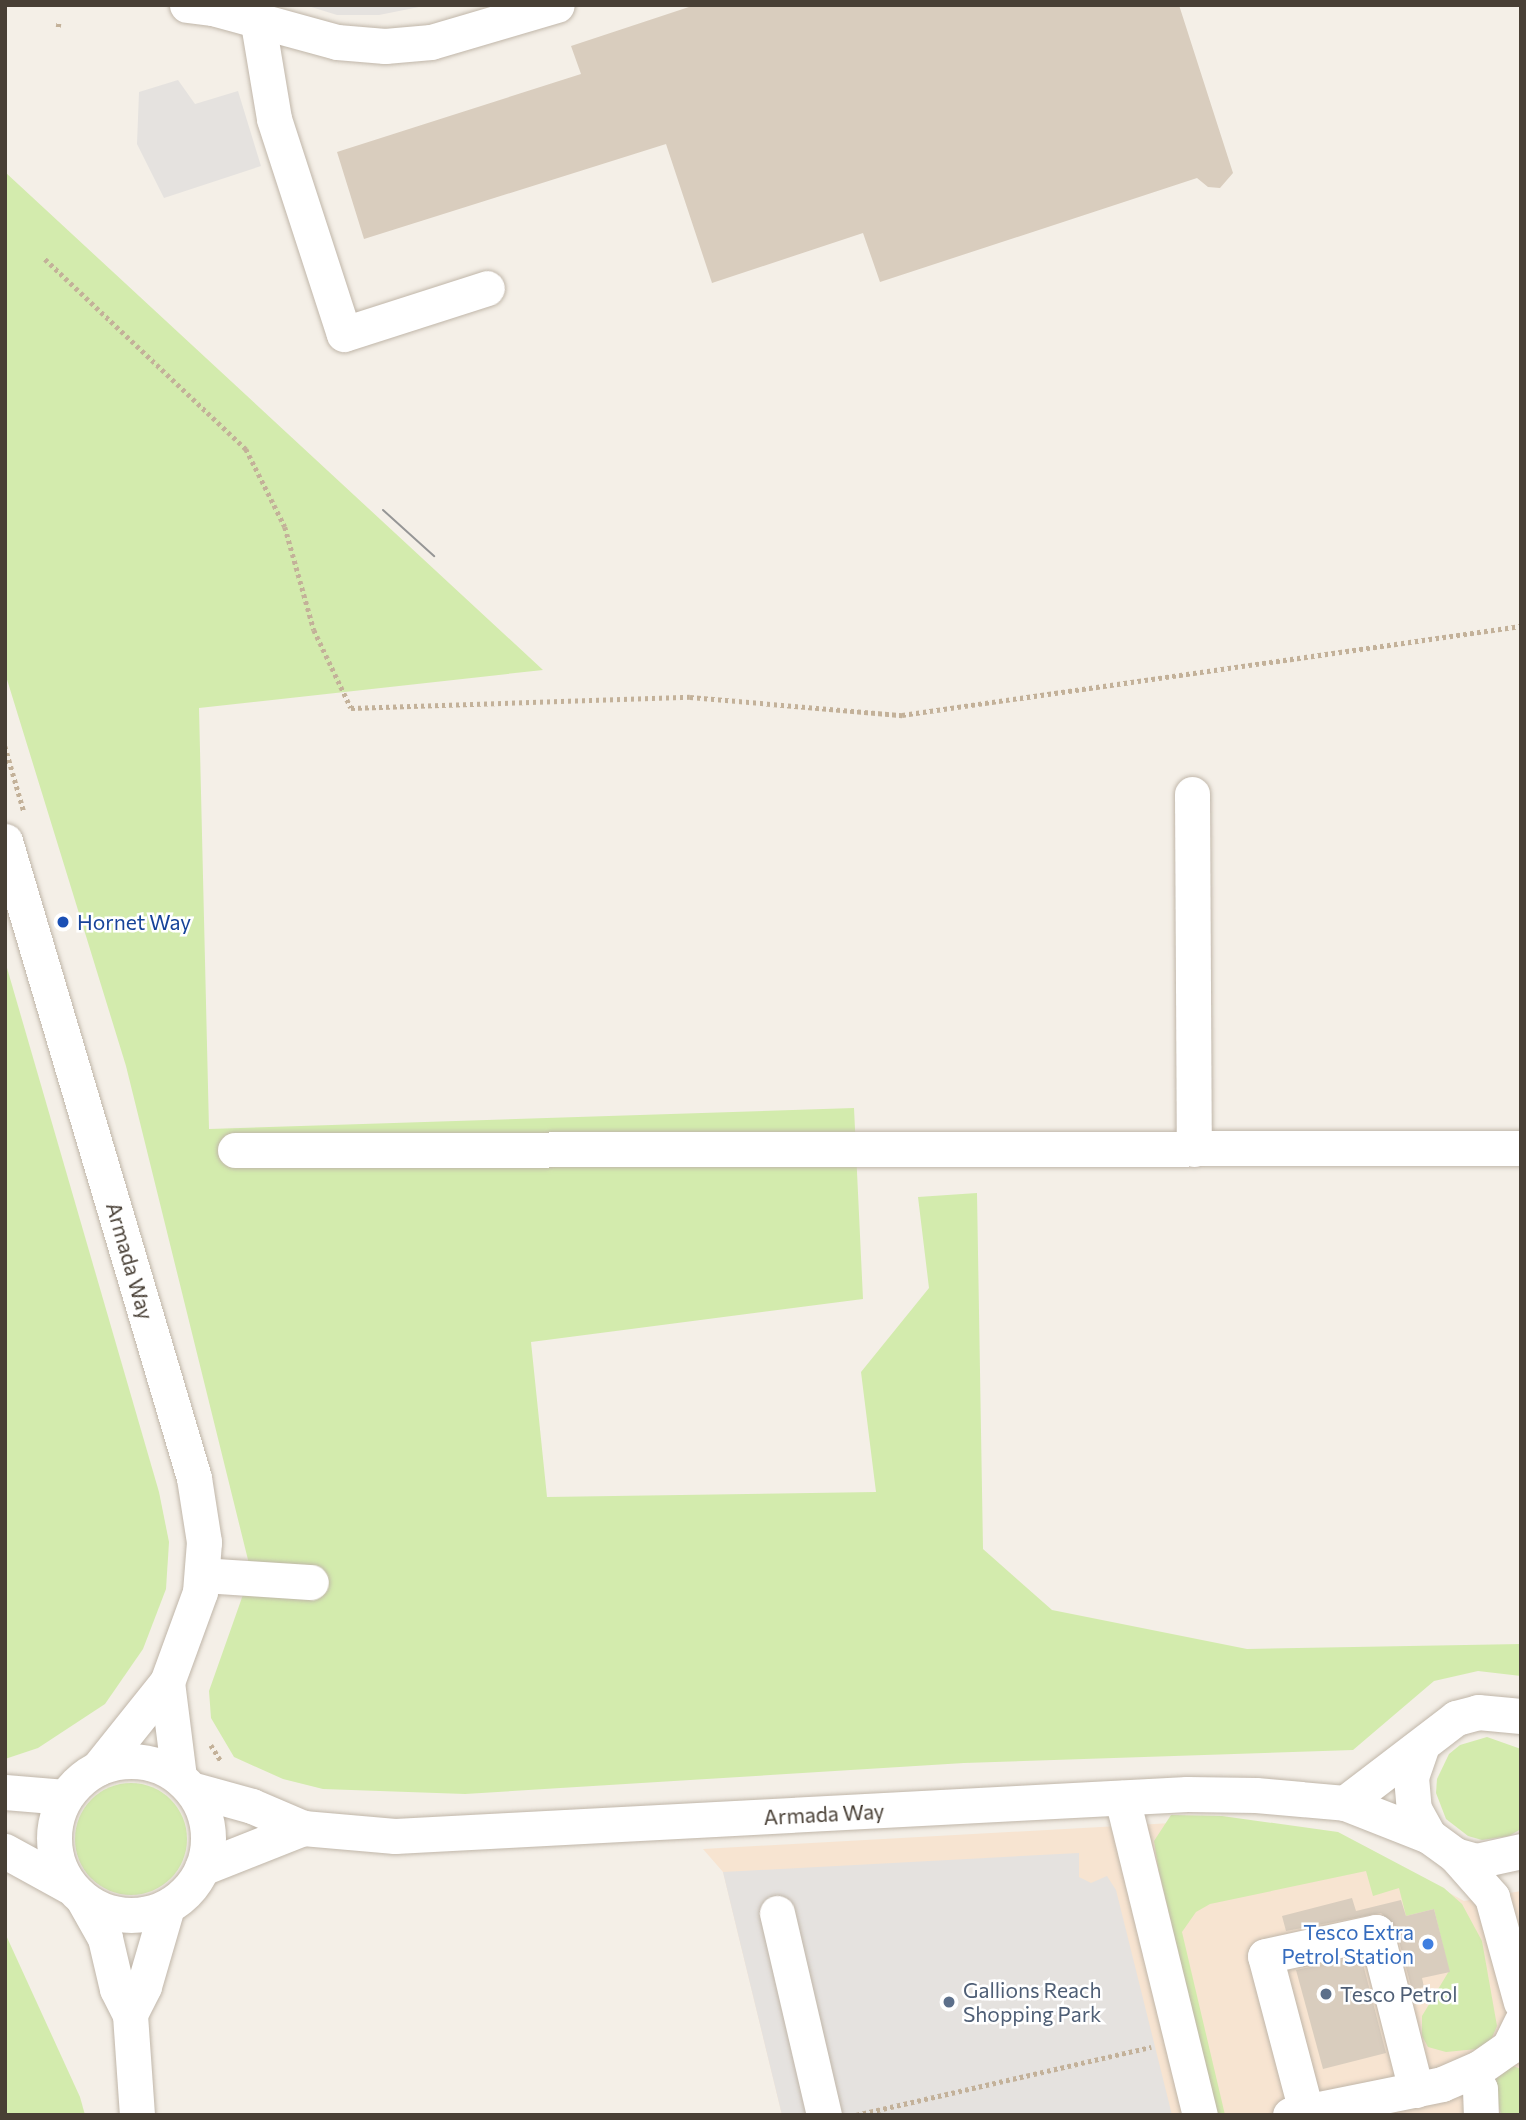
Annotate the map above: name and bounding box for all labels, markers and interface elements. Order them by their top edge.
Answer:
place label: Hornet Way [77,909,191,935]
marker: Hornet Way [55,914,71,930]
street label: Armada Way [101,1199,159,1323]
street label: Armada Way [763,1798,885,1830]
place label: Tesco Extra Petrol Station [1281,1919,1414,1969]
marker: Tesco Extra Petrol Station [1420,1936,1436,1952]
place label: Gallions Reach Shopping Park [963,1977,1102,2027]
place label: Tesco Petrol [1340,1981,1458,2007]
marker: Tesco Petrol [1318,1986,1334,2002]
marker: Gallions Reach Shopping Park [941,1994,957,2010]

